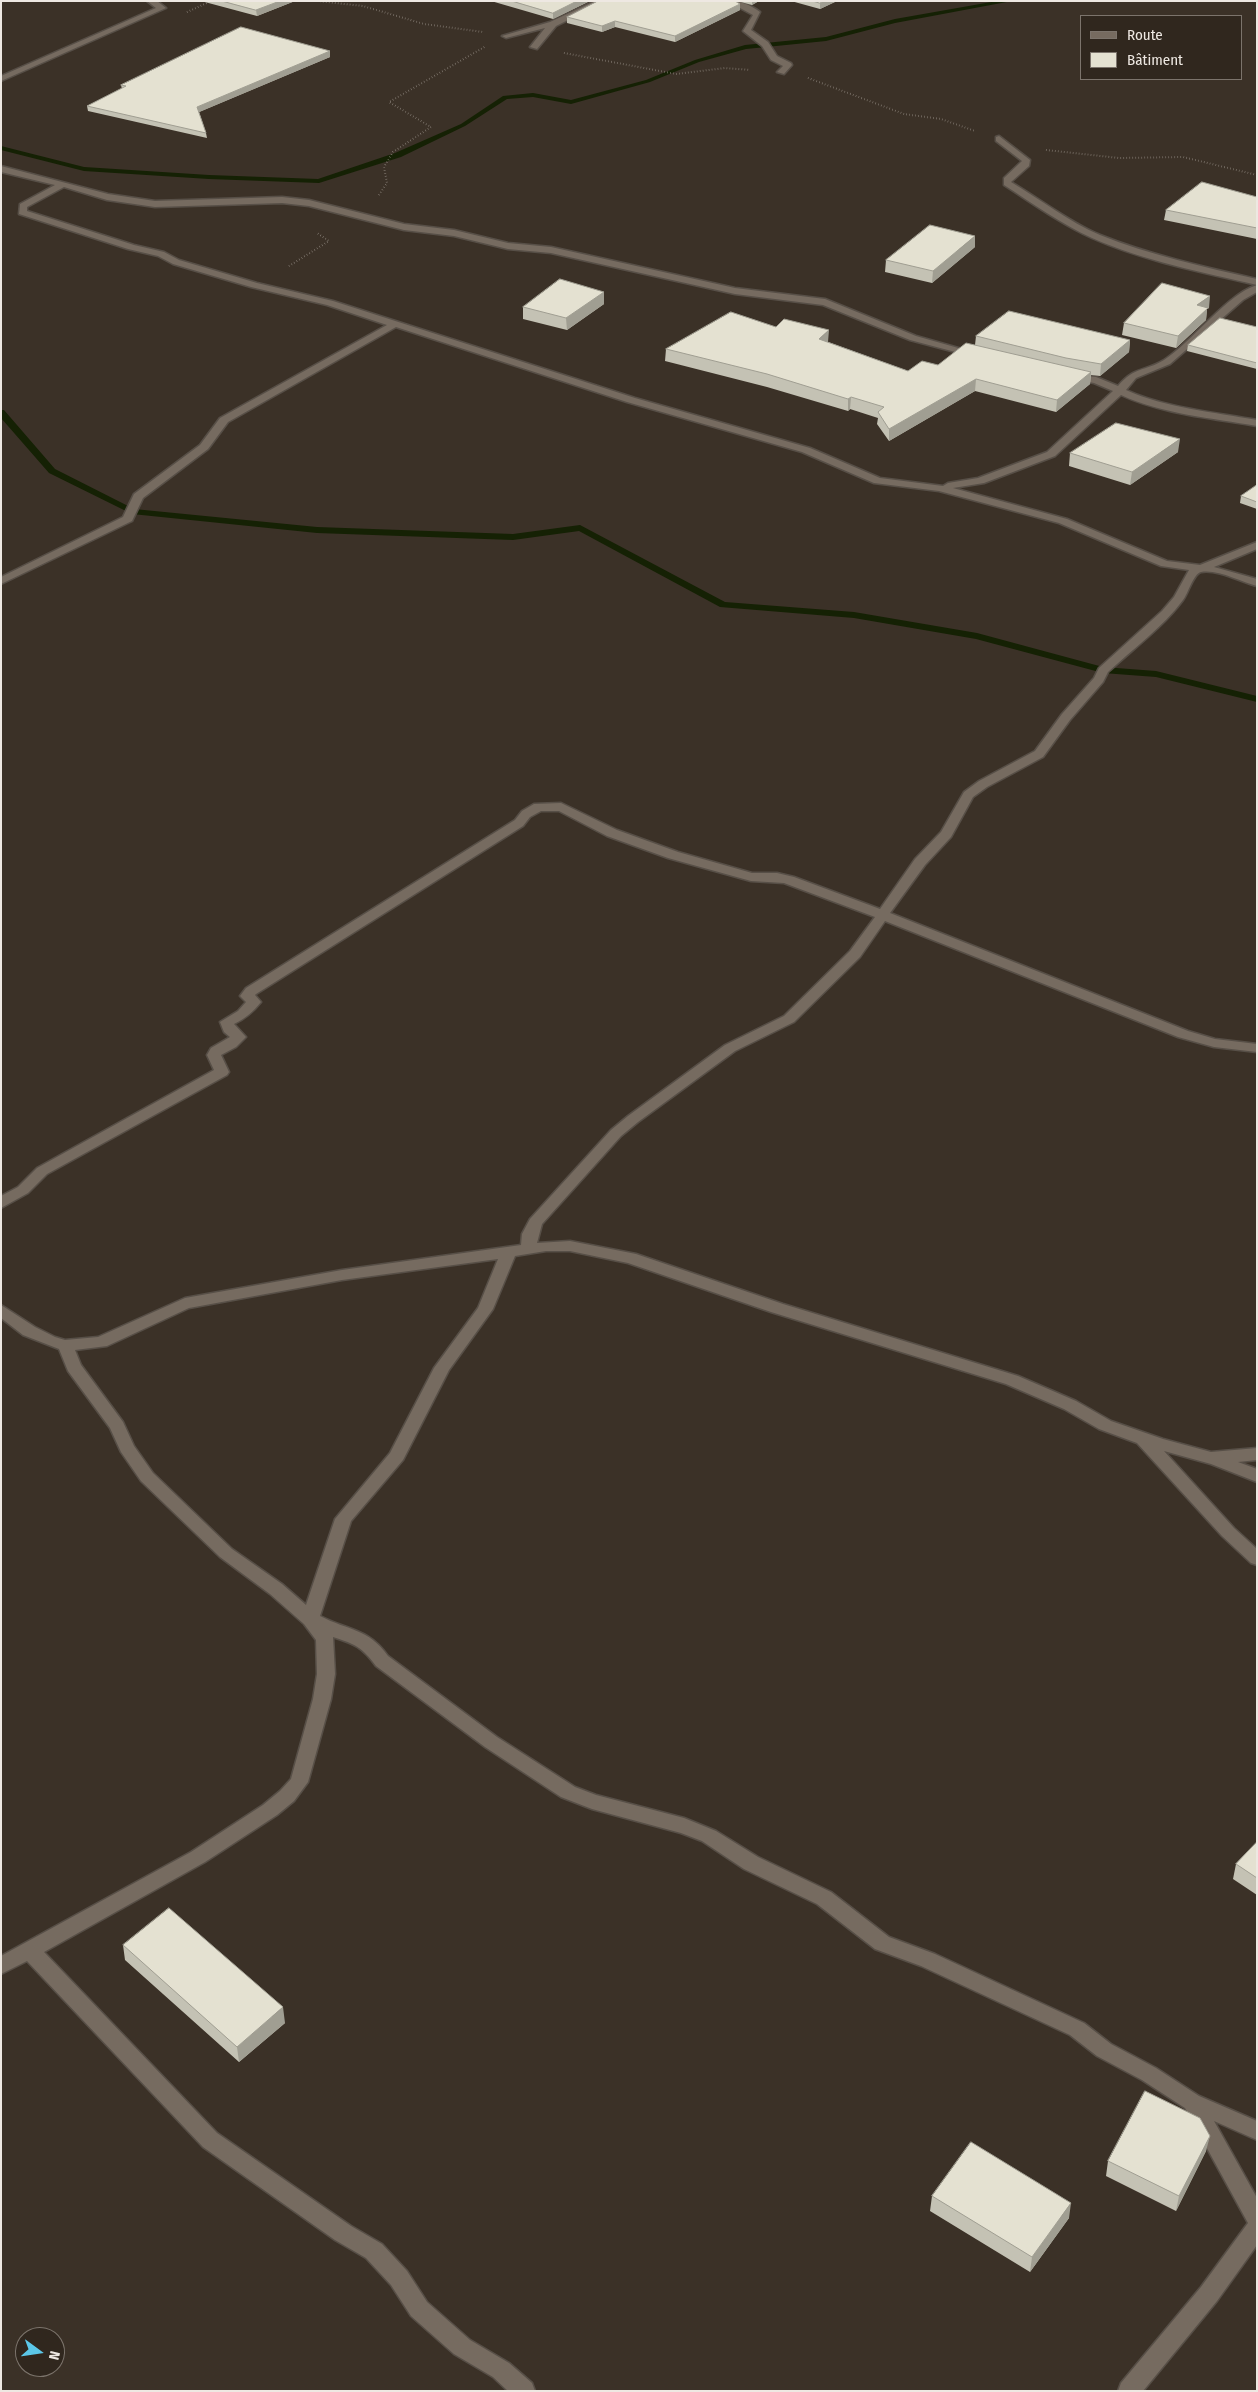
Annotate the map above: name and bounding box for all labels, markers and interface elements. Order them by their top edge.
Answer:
legend [1080,15,1243,80]
text: Route [1127,26,1163,44]
text: Bâtiment [1127,51,1183,69]
north arrow [15,2327,65,2377]
text: N [45,2349,63,2362]

